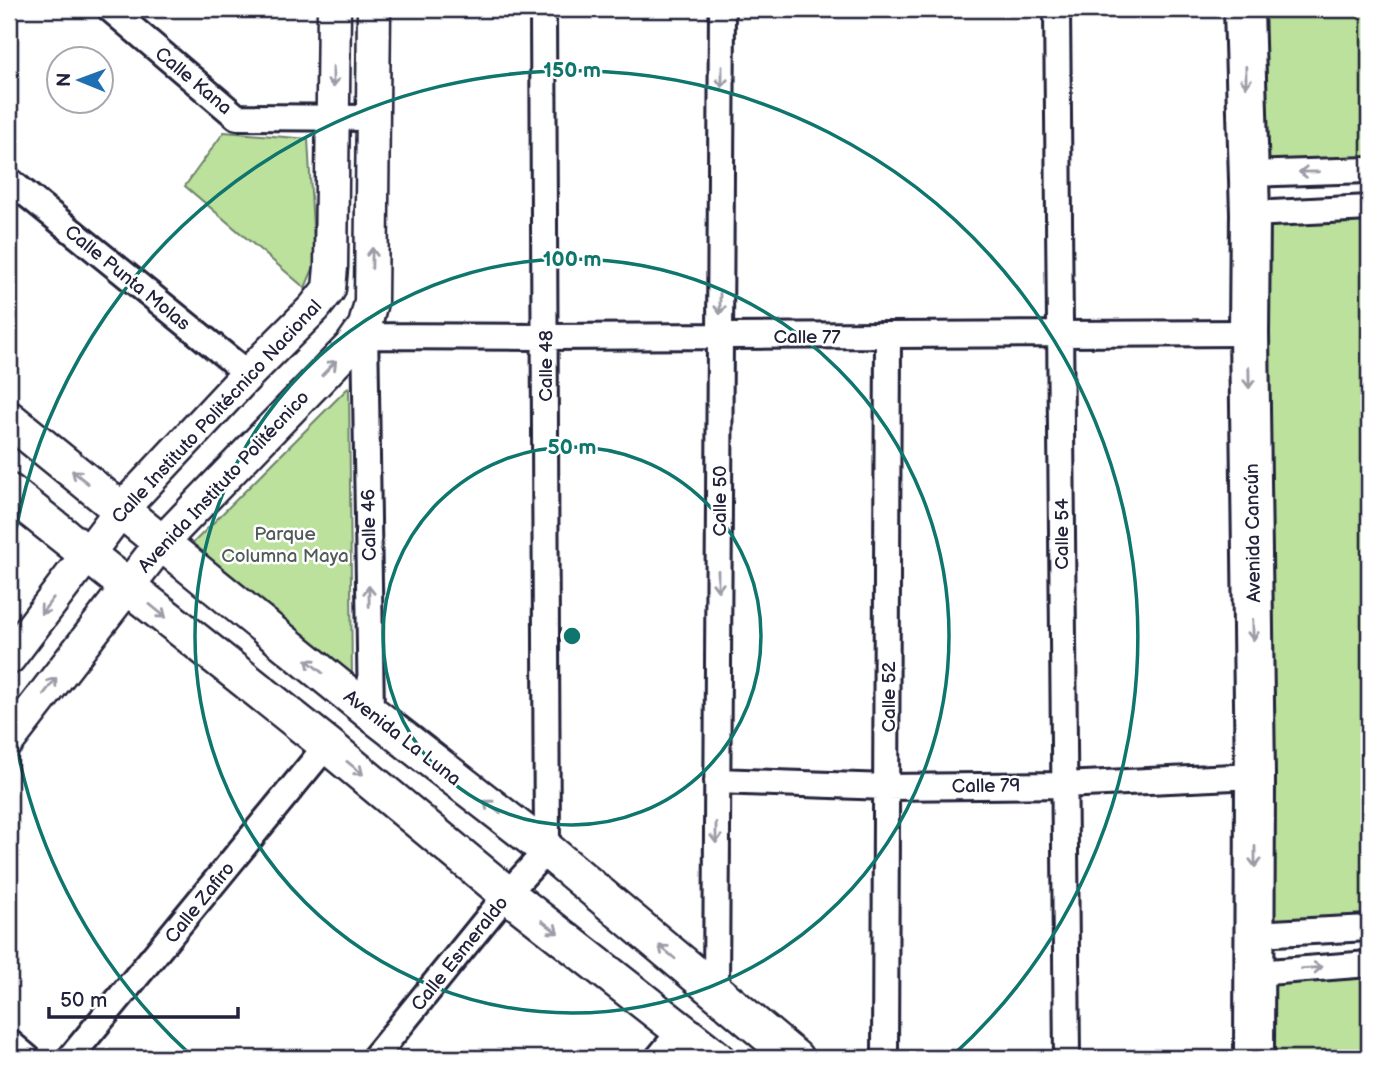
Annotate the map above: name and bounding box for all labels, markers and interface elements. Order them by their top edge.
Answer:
street label: Calle Kana [150,42,236,120]
north arrow [46,46,116,116]
text: 150 m [543,58,601,83]
one-way arrow [326,65,340,88]
one-way arrow [715,65,729,88]
one-way arrow [1239,65,1253,88]
text: N [53,72,76,87]
one-way arrow [1298,165,1321,178]
street label: Calle Punta Molas [60,221,194,336]
one-way arrow [365,247,379,270]
text: 100 m [543,247,601,272]
one-way arrow [713,293,727,316]
street label: Calle Instituto Politécnico Nacional [107,295,327,529]
street label: Calle 77 [773,326,841,349]
street label: Calle 48 [535,330,558,402]
one-way arrow [321,360,338,377]
one-way arrow [1243,366,1256,389]
street label: Avenida Instituto Politécnico [134,386,315,578]
text: 50 m [548,435,596,460]
street label: Avenida Cancún [1241,463,1266,603]
street label: Calle 50 [709,465,732,537]
one-way arrow [71,469,89,484]
street label: Calle 46 [357,489,382,561]
street label: Calle 54 [1051,498,1074,570]
park label: Parque Columna Maya [221,523,349,568]
one-way arrow [711,569,725,592]
one-way arrow [363,585,376,608]
one-way arrow [40,596,55,615]
one-way arrow [149,603,167,618]
one-way arrow [1246,618,1260,641]
centre of rings [560,624,584,648]
one-way arrow [305,658,323,674]
street label: Calle 52 [878,661,901,733]
one-way arrow [43,677,58,696]
street label: Avenida La Luna [339,685,465,791]
one-way arrow [345,761,363,776]
street label: Calle 79 [951,774,1021,799]
one-way arrow [483,800,502,815]
one-way arrow [710,821,723,844]
one-way arrow [1248,846,1262,869]
street label: Calle Zafiro [160,858,240,948]
street label: Calle Esmeraldo [407,892,513,1016]
one-way arrow [541,920,559,935]
one-way arrow [659,944,677,960]
one-way arrow [1300,961,1323,974]
scale bar [49,976,238,1020]
text: 50 m [60,988,107,1013]

